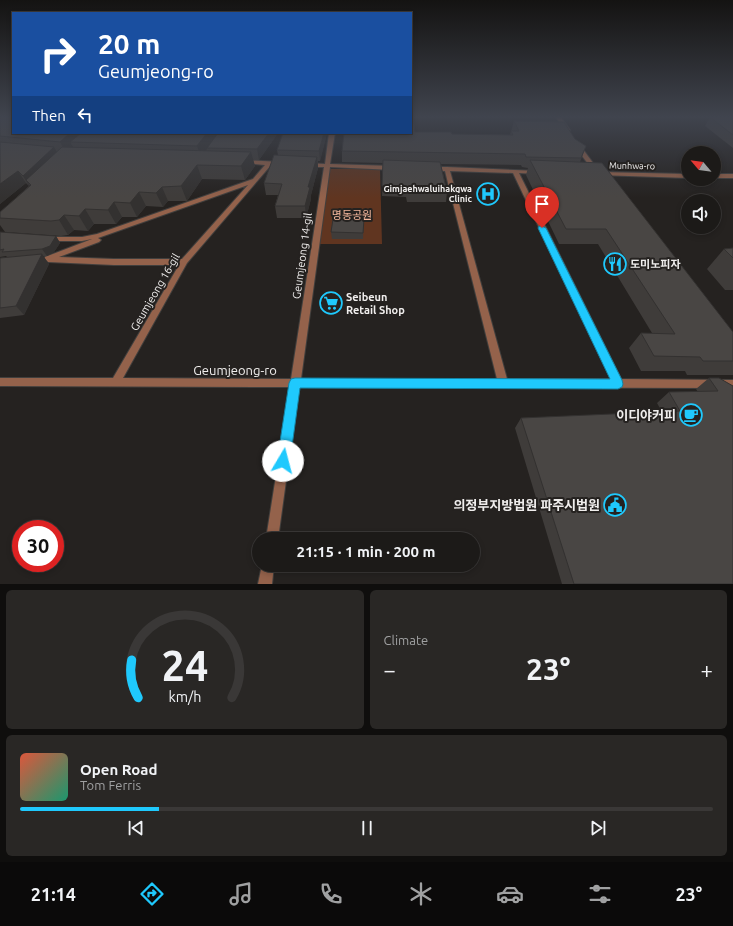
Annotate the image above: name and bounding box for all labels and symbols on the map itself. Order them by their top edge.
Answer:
north arrow [681,146,721,186]
street label: Munhwa-ro [609,161,655,171]
hospital icon: Gimjaehwaluihakgwa Clinic [475,181,501,207]
place label: Gimjaehwaluihakgwa Clinic [383,184,473,204]
pin [525,187,559,228]
park label: 명동공원 [332,209,372,221]
street label: Geumjeong 14-gil [290,212,314,300]
street label: Geumjeong 16-gil [128,251,182,333]
restaurant icon: 도미노피자 [602,251,628,277]
place label: 도미노피자 [630,258,681,270]
supermarket icon: Seibeun Retail Shop [318,290,344,316]
place label: Seibeun Retail Shop [346,291,405,316]
street label: Geumjeong-ro [193,363,277,377]
cafe icon: 이디야커피 [678,402,704,428]
place label: 이디야커피 [616,408,676,422]
position arrow [262,440,304,482]
public building icon: 의정부지방법원 파주시법원 [602,492,628,518]
place label: 의정부지방법원 파주시법원 [453,498,600,512]
speed limit sign: 30 [12,520,64,572]

